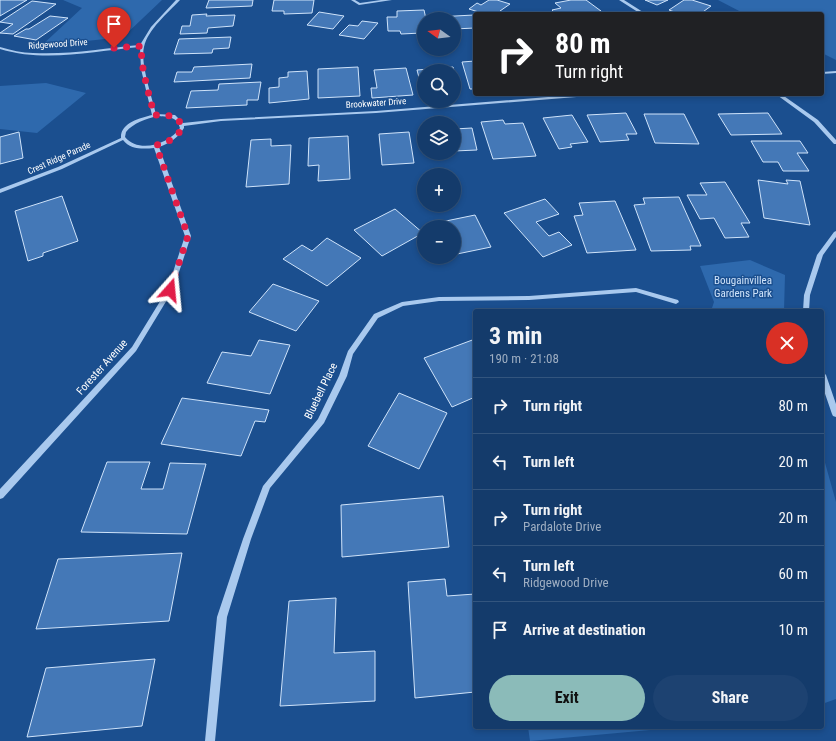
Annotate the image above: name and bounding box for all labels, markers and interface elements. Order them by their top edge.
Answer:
pin [97,7.0,131,48]
north arrow [417,12,461,56]
map controls [417,12,461,264]
icon: arrive [103,13,125,35]
text: 80 m [555,27,611,60]
icon: right [489,28,541,80]
street label: Ridgewood Drive [28,37,88,51]
text: Turn right [555,61,623,82]
button: search [417,64,461,108]
street label: Brookwater Drive [345,96,407,110]
button: layers [417,116,461,160]
street label: Crest Ridge Parade [26,140,92,176]
button: + [417,168,461,212]
button: − [417,220,461,264]
position arrow [149,269,191,311]
park label: Bougainvillea Gardens Park [714,274,772,300]
text: 3 min [489,322,542,350]
button: close [766,322,808,364]
street label: Forester Avenue [74,337,130,397]
text: 190 m · 21:08 [489,351,559,366]
street label: Bluebell Place [302,361,340,421]
icon: right [489,395,511,417]
text: Turn right [523,397,582,415]
text: 80 m [778,397,808,415]
icon: left [489,451,511,473]
text: Turn left [523,453,574,471]
text: 20 m [778,453,808,471]
text: Turn right [523,501,582,519]
icon: right [489,507,511,529]
text: 20 m [778,509,808,527]
text: Pardalote Drive [523,519,601,534]
text: Turn left [523,557,574,575]
icon: left [489,563,511,585]
text: 60 m [778,565,808,583]
text: Ridgewood Drive [523,575,609,590]
icon: arrive [489,619,511,641]
text: Arrive at destination [523,621,646,639]
text: 10 m [778,621,808,639]
button: Exit [489,675,645,721]
button: Share [653,675,808,721]

